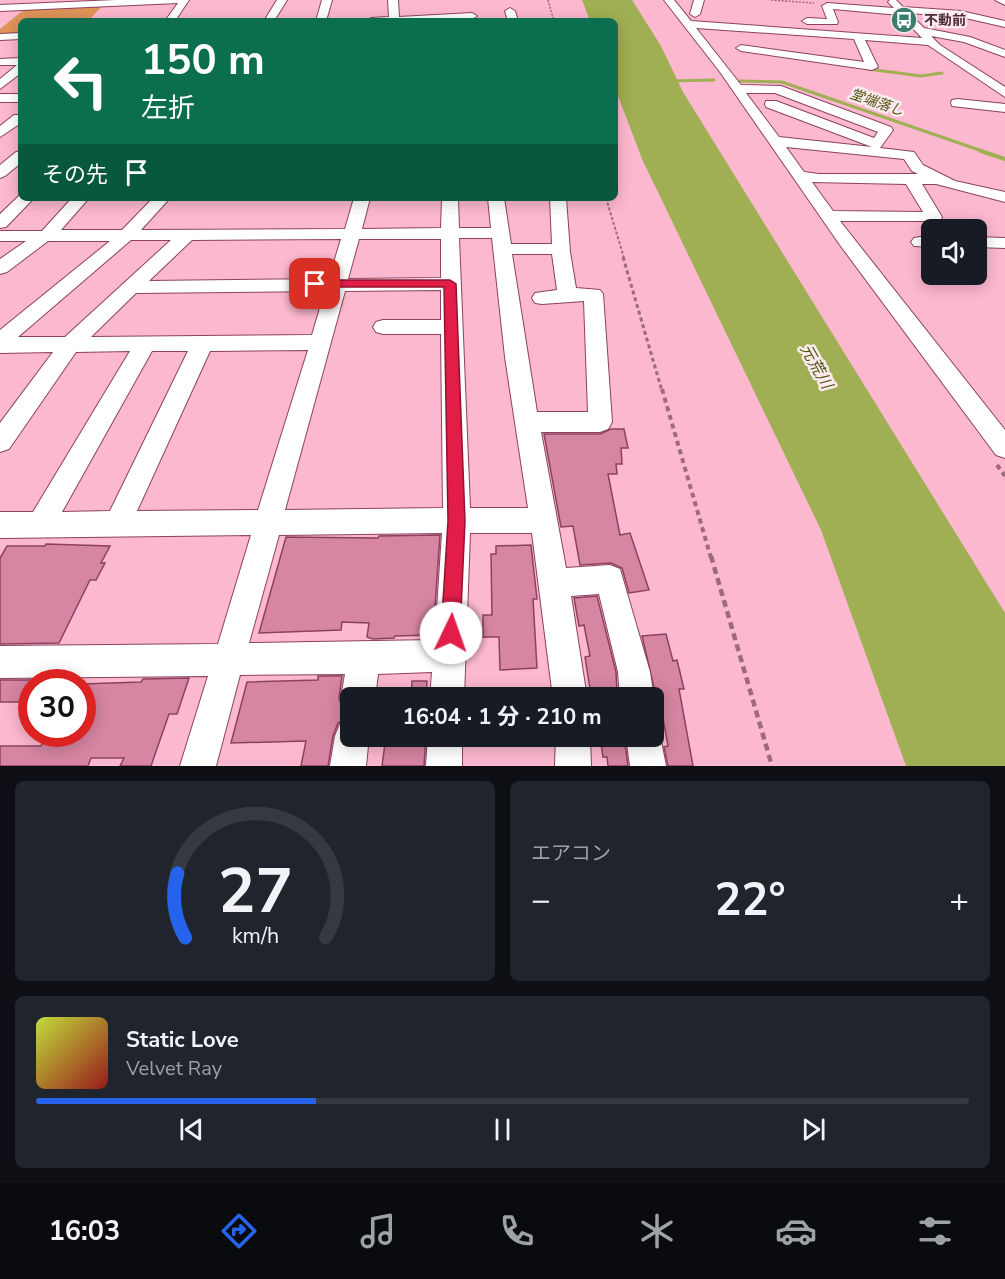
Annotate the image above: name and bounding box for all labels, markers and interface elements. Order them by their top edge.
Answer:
bus stop icon: 不動前 [889,5,919,35]
place label: 不動前 [924,11,966,30]
text: 150 m [141,32,265,89]
icon: left [42,42,120,120]
water label: 堂端落し [847,84,906,121]
text: 左折 [141,90,195,127]
icon: arrive [120,156,153,189]
text: その先 [42,160,108,190]
map controls [921,219,987,285]
button: sound [921,219,987,285]
pin [289,258,340,309]
icon: arrive [298,267,331,300]
water label: 元荒川 [795,340,838,395]
position arrow [419,601,483,665]
speed limit sign: 30 [18,669,96,747]
text: 16:04 · 1 分 · 210 m [403,702,601,732]
text: エアコン [531,840,611,867]
text: 27 [218,849,292,934]
text: 22° [714,870,786,931]
text: − [531,878,551,923]
text: + [949,878,969,923]
text: km/h [231,921,279,951]
text: Static Love [126,1025,239,1055]
text: Velvet Ray [126,1055,222,1082]
icon: previous [175,1113,208,1146]
icon: pause [486,1113,519,1146]
icon: next [797,1113,830,1146]
icon: directions [218,1210,260,1252]
icon: music [357,1210,399,1252]
icon: phone [496,1210,538,1252]
icon: climate [636,1210,678,1252]
icon: car [775,1210,817,1252]
icon: filters [914,1210,956,1252]
text: 16:03 [49,1213,120,1250]

